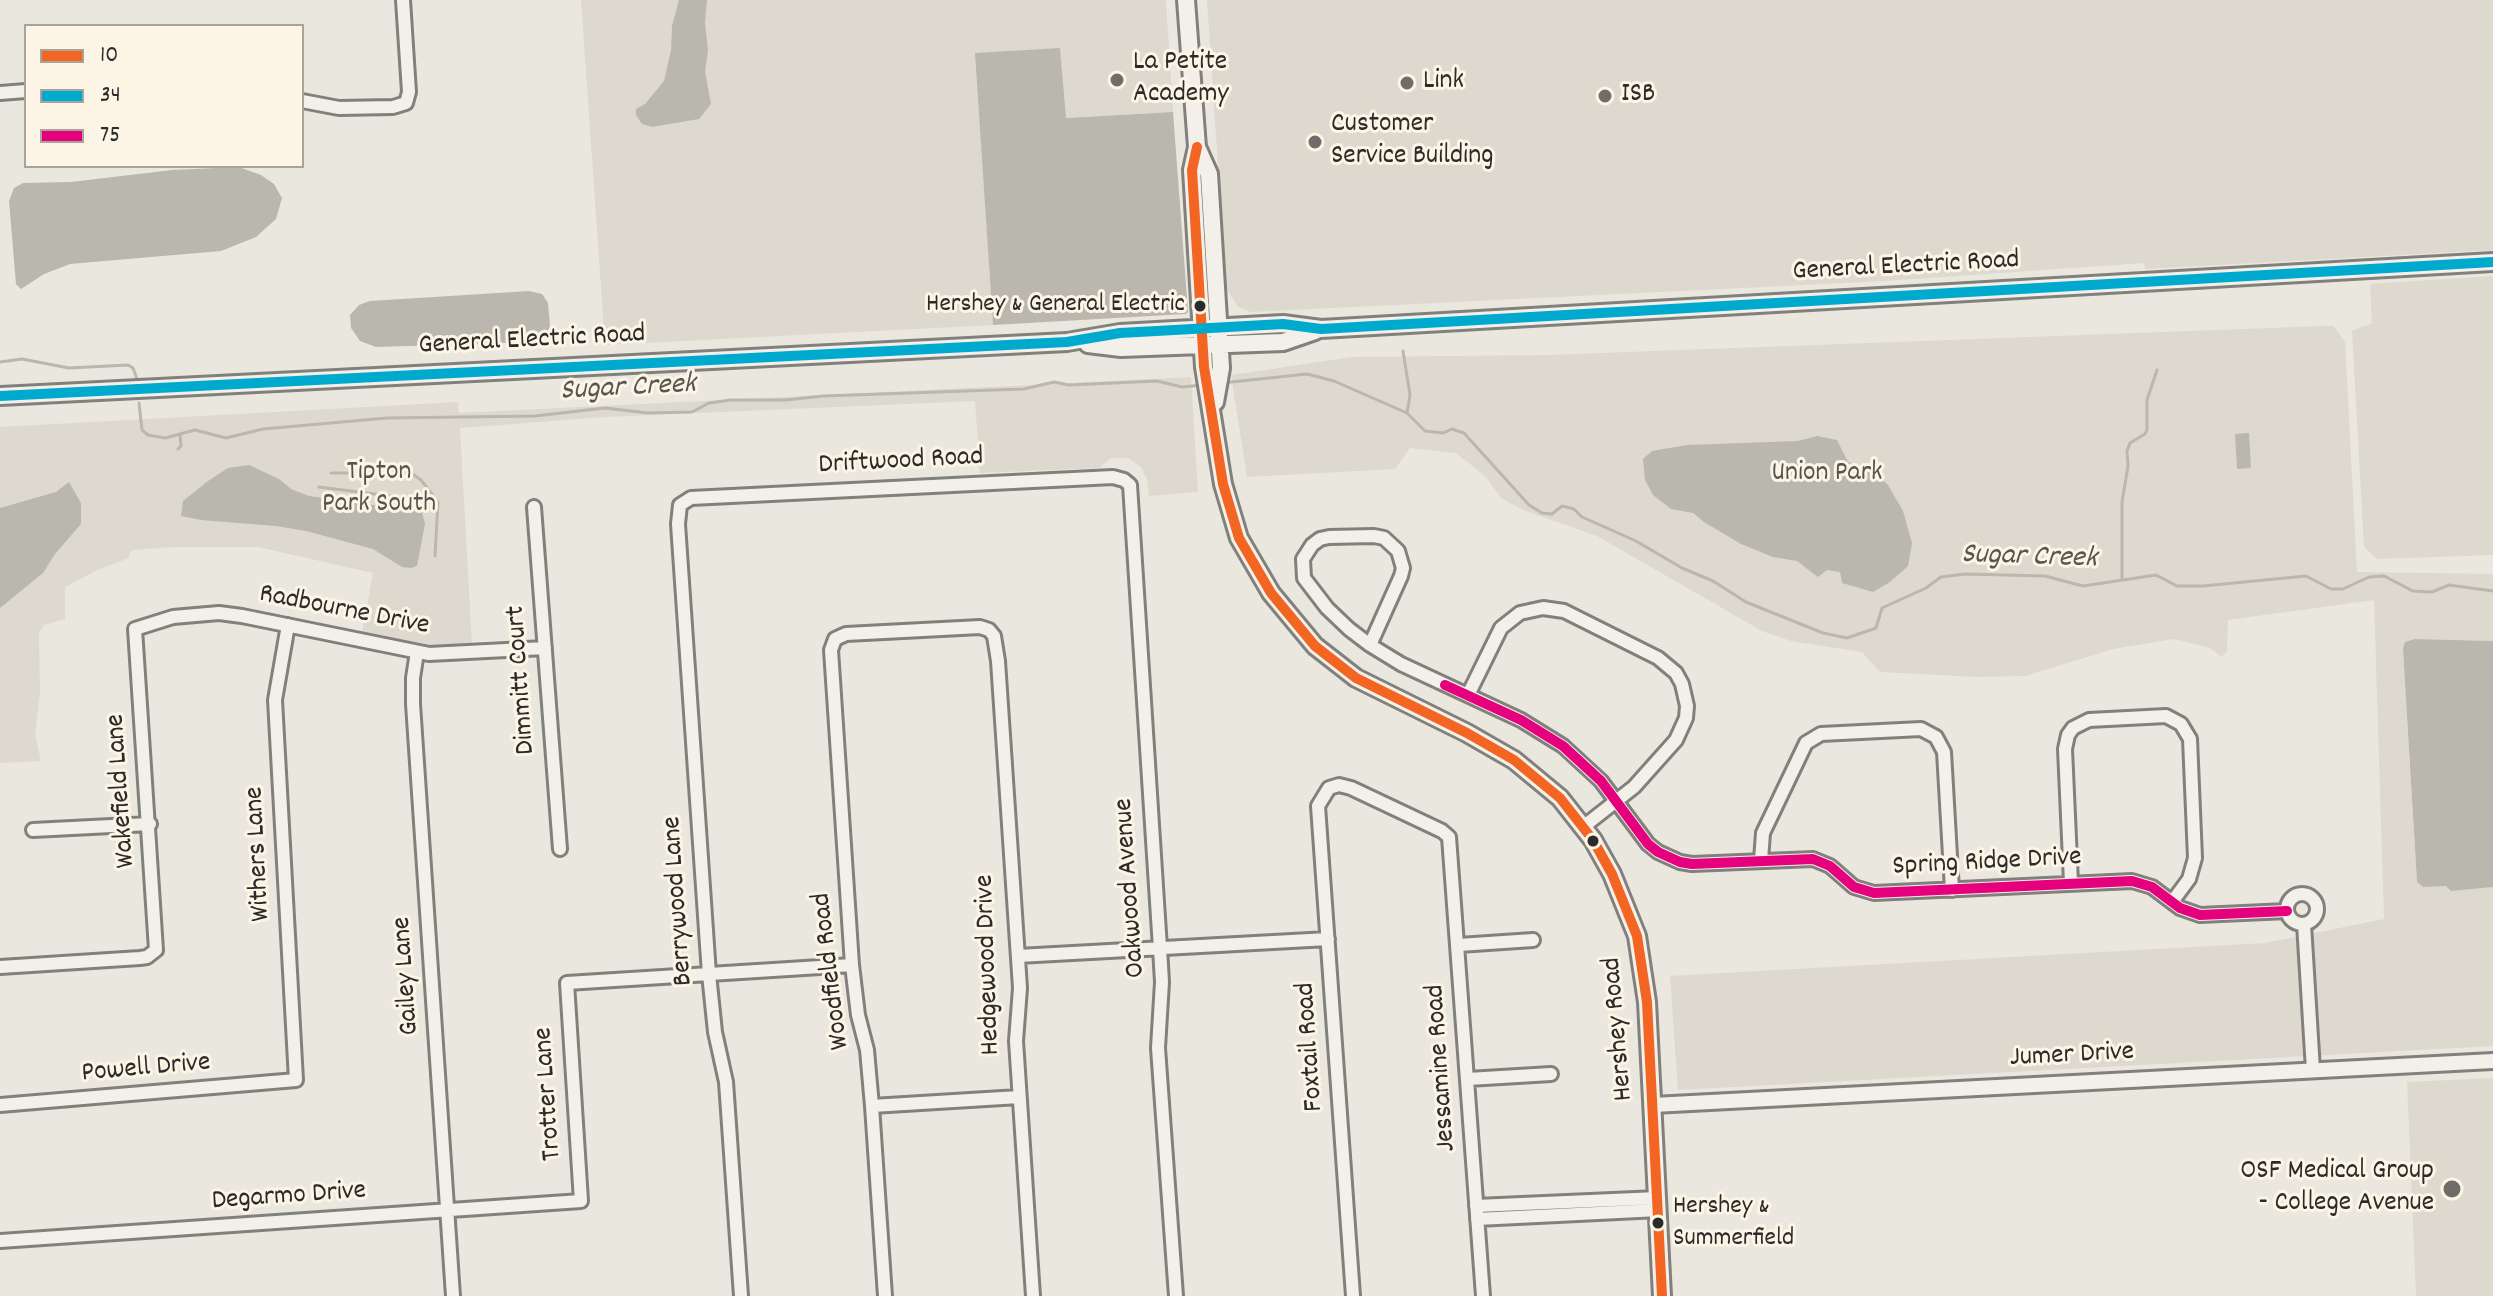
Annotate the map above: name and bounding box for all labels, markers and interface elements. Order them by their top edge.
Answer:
legend [24,24,304,168]
text: 10 [100,39,118,73]
place label: La Petite Academy [1133,47,1229,113]
place label: Link [1423,66,1464,100]
marker: La Petite Academy [1108,71,1126,89]
marker: Link [1398,74,1416,92]
text: 34 [100,79,121,113]
place label: ISB [1621,79,1655,113]
marker: ISB [1596,87,1614,105]
place label: Customer Service Building [1331,109,1493,175]
text: 75 [100,119,120,153]
marker: Customer Service Building [1306,133,1324,151]
street label: General Electric Road [1792,245,2020,291]
place label: Hershey & General Electric [926,290,1185,322]
marker: Hershey & General Electric [1192,298,1208,314]
street label: General Electric Road [418,319,646,365]
water label: Sugar Creek [559,368,697,412]
street label: Driftwood Road [818,442,984,484]
park label: Tipton Park South [322,457,436,523]
park label: Union Park [1771,458,1883,492]
water label: Sugar Creek [1960,539,2098,579]
street label: Radbourne Drive [256,579,432,645]
street label: Dimmitt Court [501,604,545,756]
street label: Wakefield Lane [101,713,145,869]
street label: Withers Lane [240,786,280,922]
street label: Oakwood Avenue [1109,797,1155,979]
street label: Berrywood Lane [657,815,703,987]
unlabelled marker [1585,833,1601,849]
street label: Spring Ridge Drive [1892,842,2082,886]
street label: Hedgewood Drive [970,874,1010,1056]
street label: Woodfield Road [807,891,859,1051]
street label: Gailey Lane [387,915,429,1037]
street label: Hershey Road [1597,956,1643,1102]
street label: Foxtail Road [1291,981,1333,1113]
street label: Jessamine Road [1420,983,1466,1153]
street label: Trotter Lane [529,1026,571,1162]
street label: Jumer Drive [2009,1037,2135,1077]
street label: Powell Drive [80,1048,212,1092]
place label: OSF Medical Group - College Avenue [2240,1156,2434,1222]
street label: Degarmo Drive [211,1176,367,1220]
marker: OSF Medical Group - College Avenue [2441,1178,2463,1200]
place label: Hershey & Summerfield [1673,1192,1794,1254]
marker: Hershey & Summerfield [1650,1215,1666,1231]

